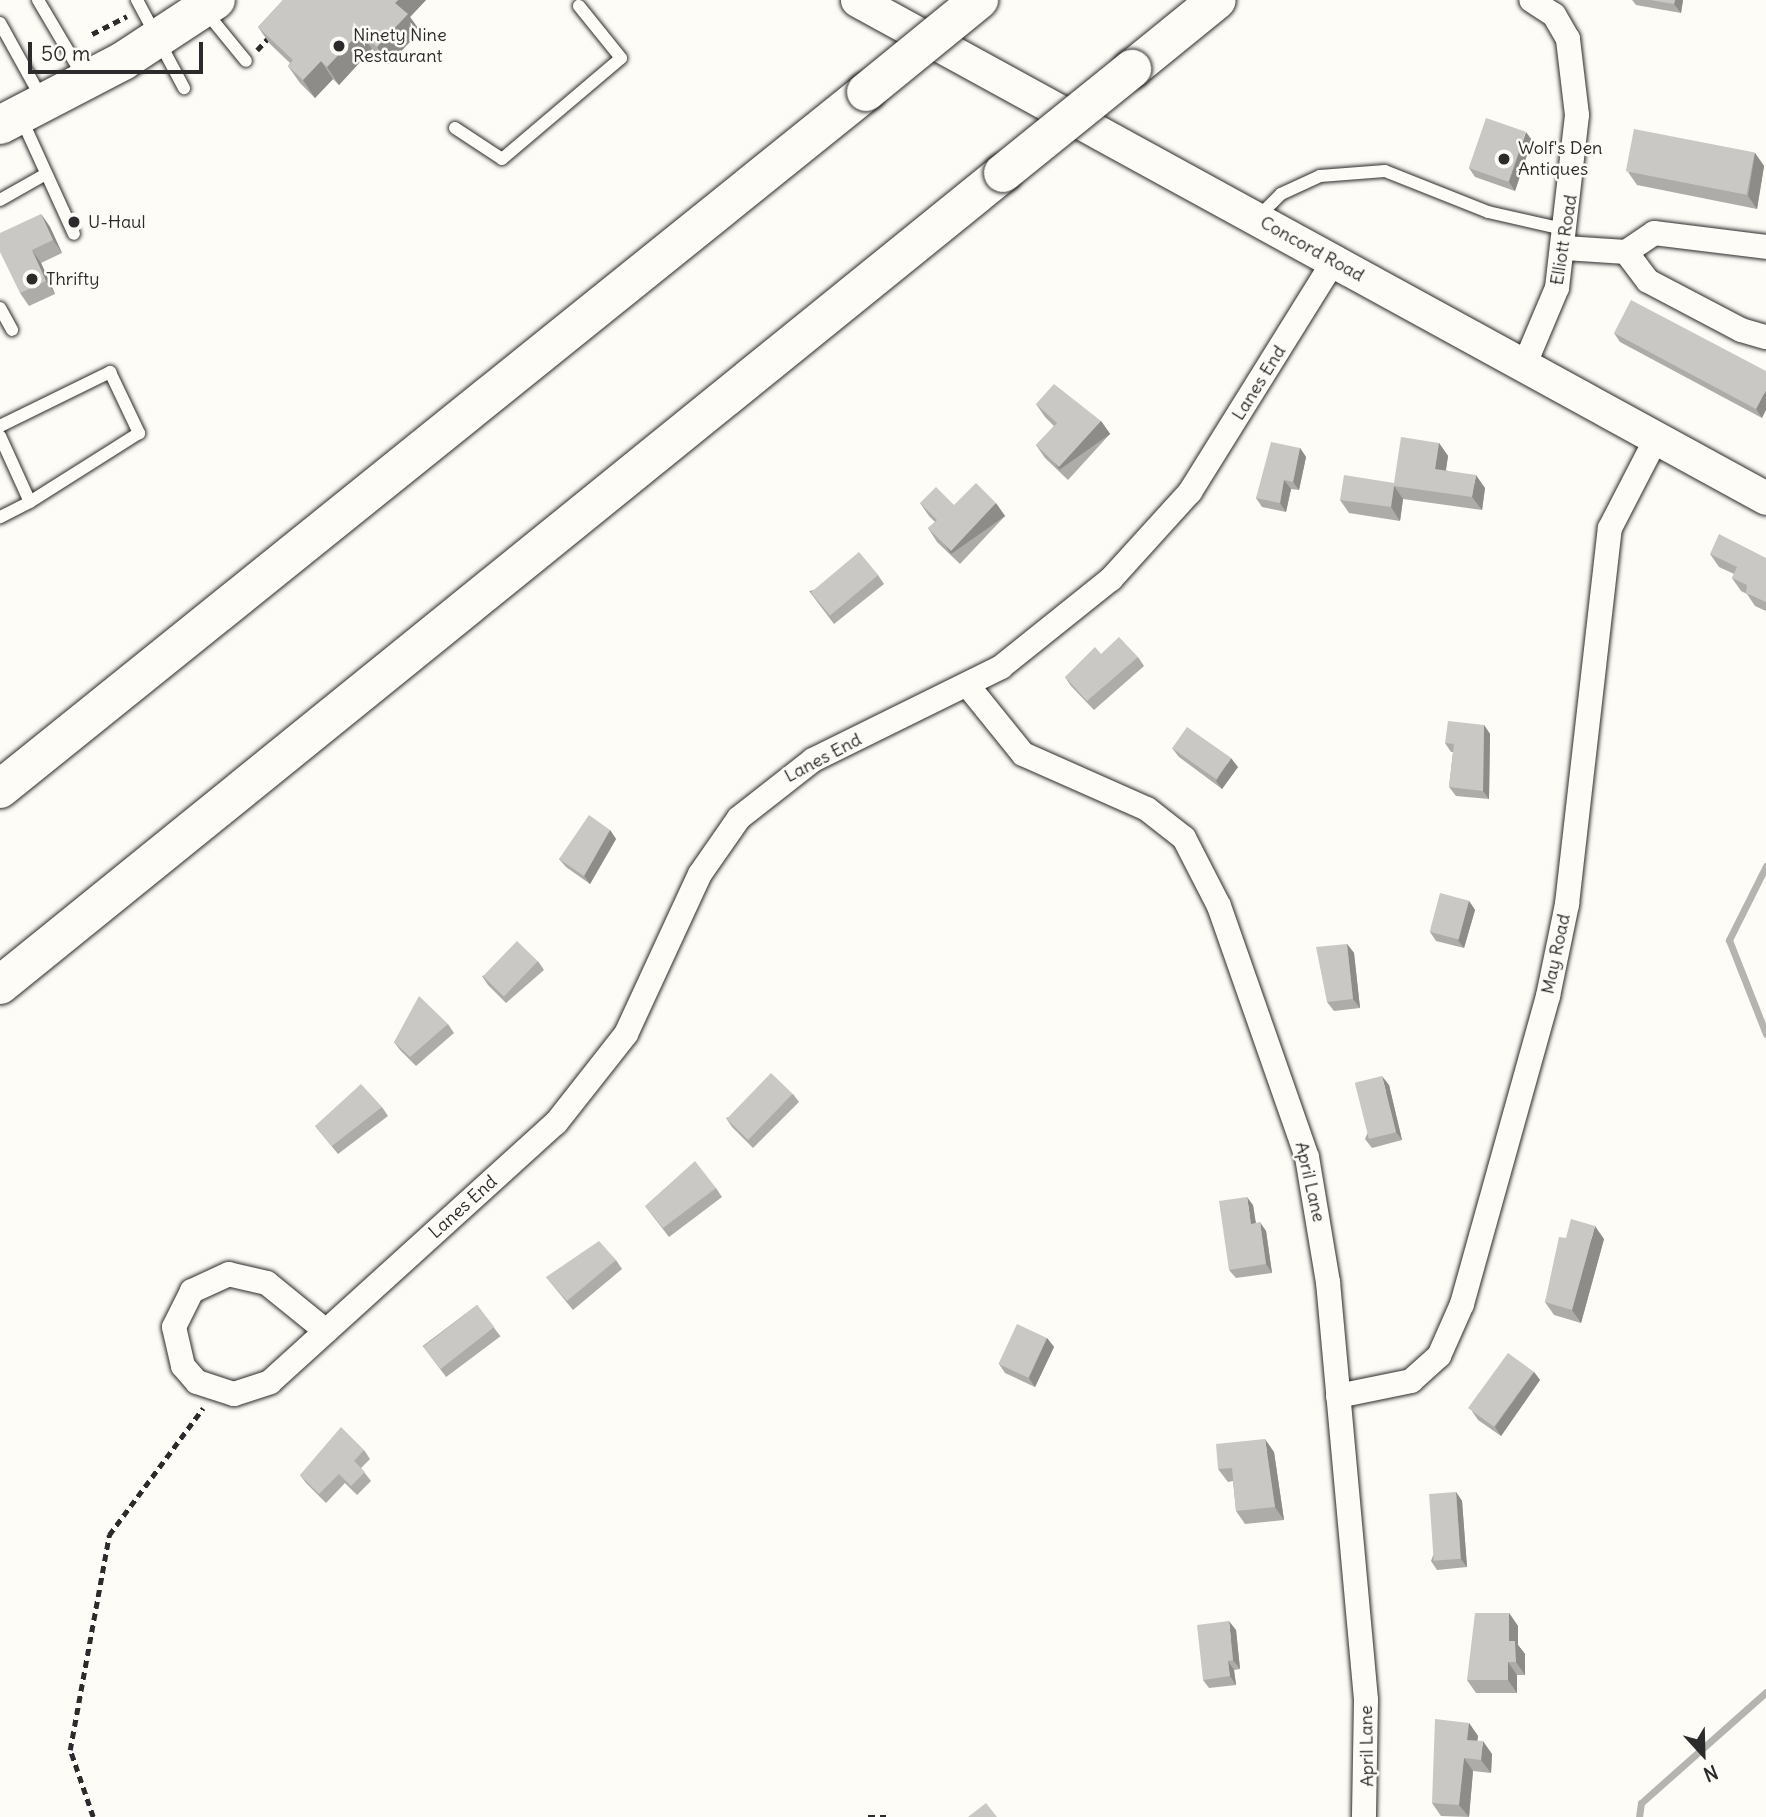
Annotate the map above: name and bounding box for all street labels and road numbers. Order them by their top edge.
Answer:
street label: Elliott Road [1546,193,1582,287]
street label: Concord Road [1256,212,1368,286]
street label: Lanes End [1228,342,1290,424]
street label: Lanes End [781,729,865,787]
street label: May Road [1537,912,1575,996]
street label: April Lane [1290,1140,1330,1224]
street label: Lanes End [425,1171,501,1243]
street label: April Lane [1355,1705,1379,1787]

